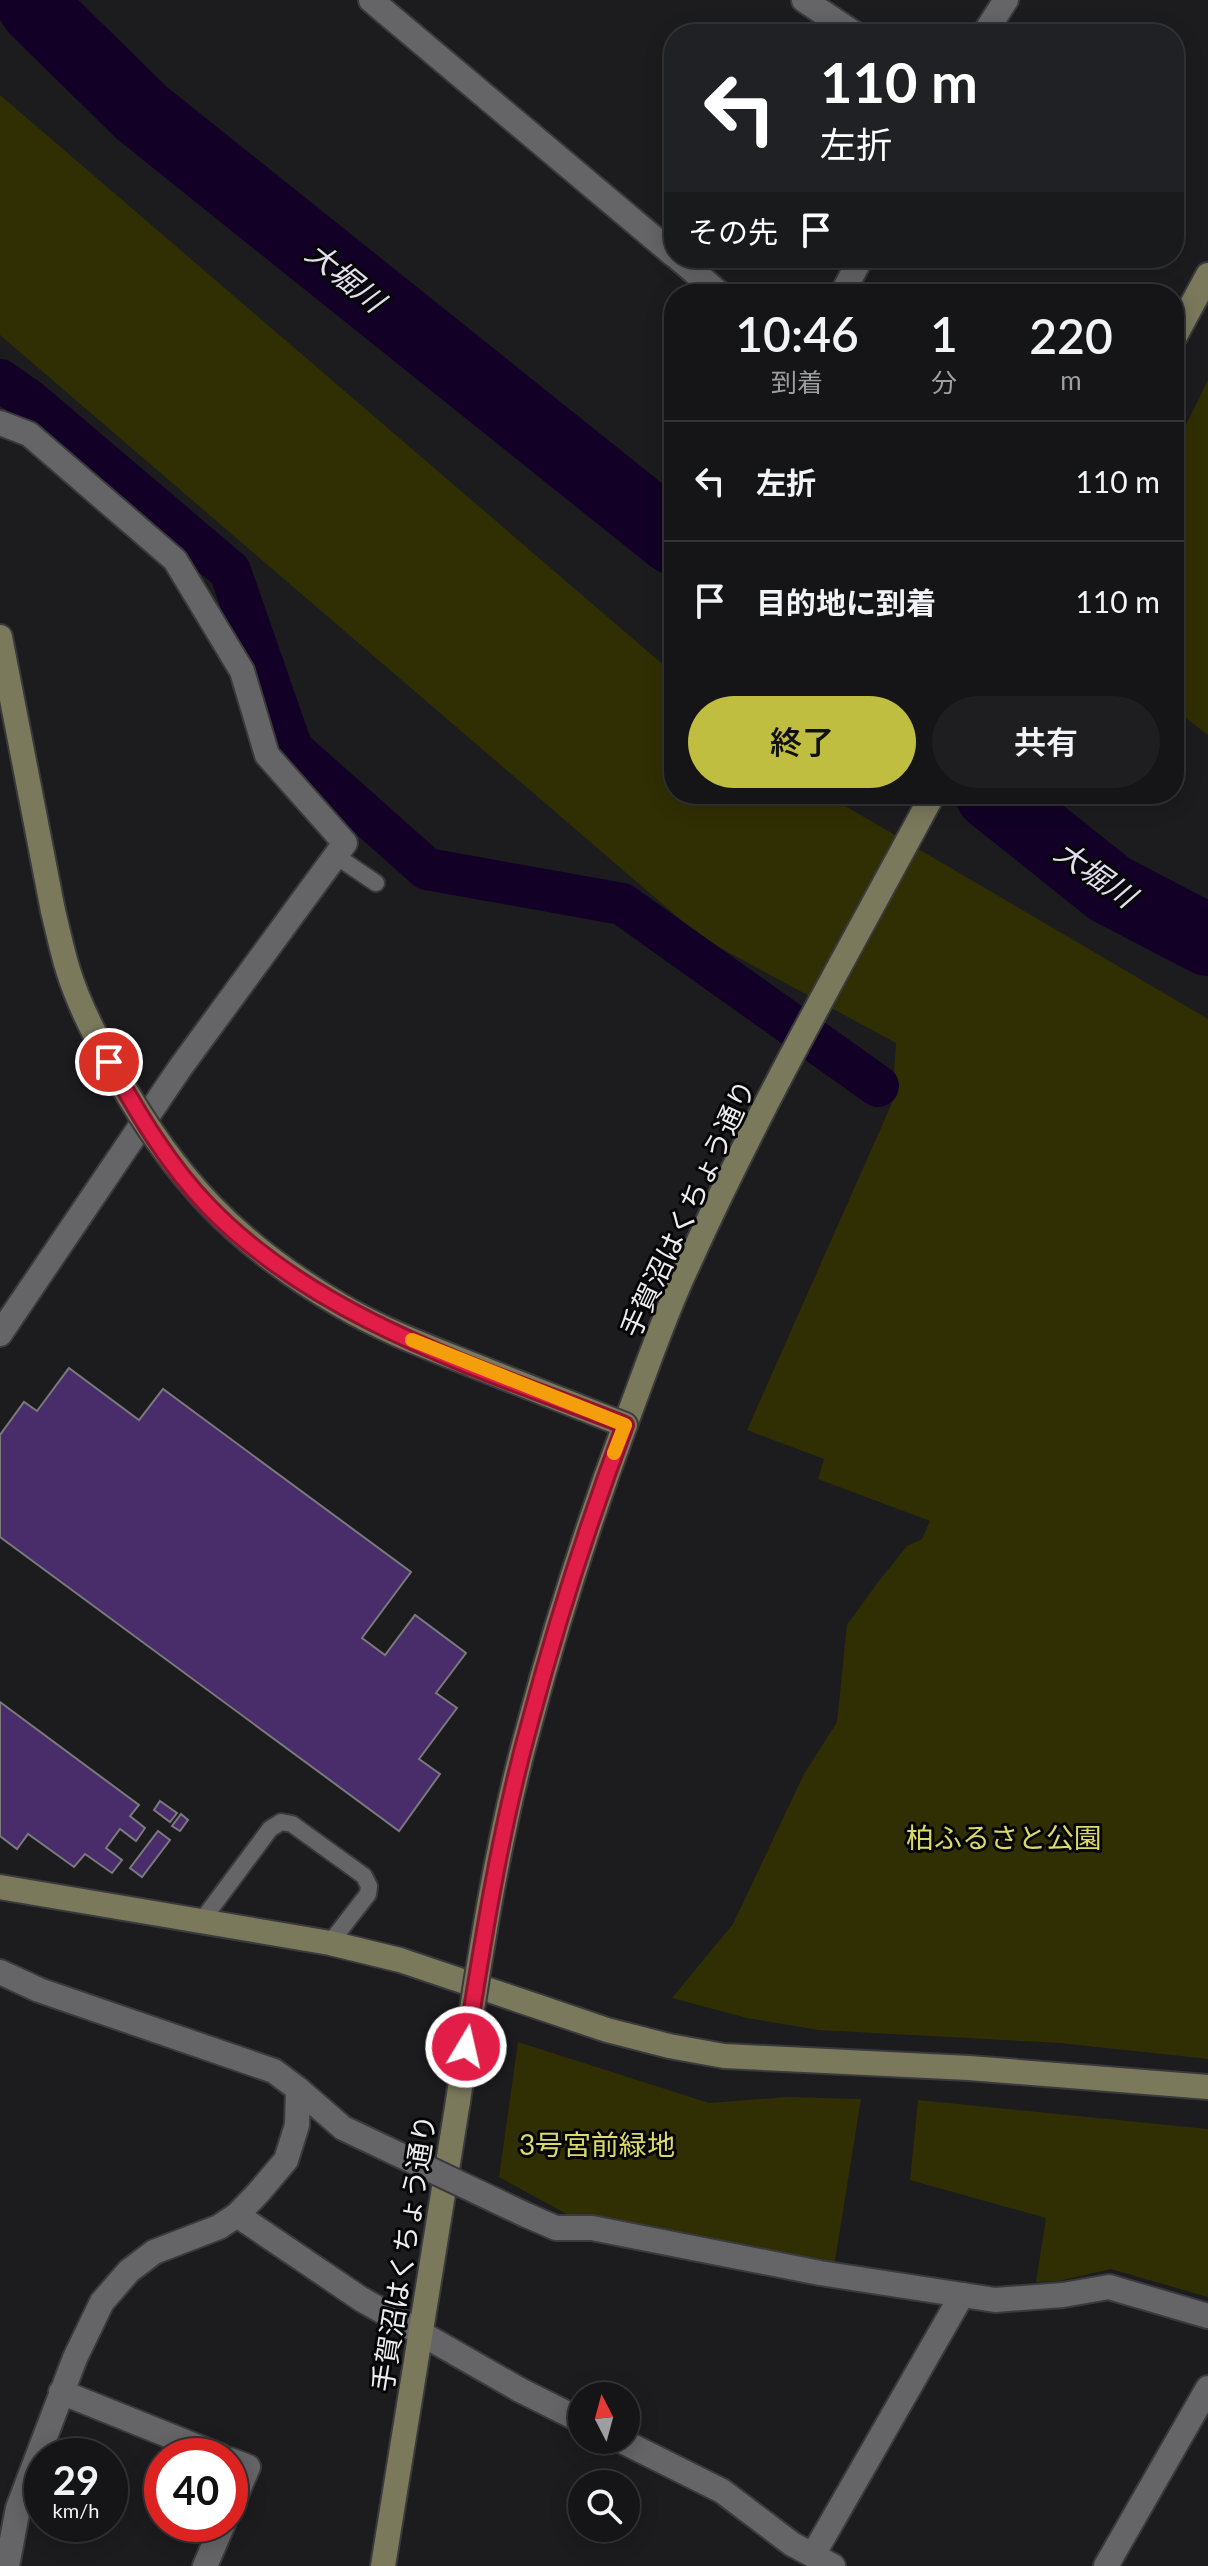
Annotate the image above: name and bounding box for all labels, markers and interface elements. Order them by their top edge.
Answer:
text: 110 m [820,48,978,115]
icon: left [688,56,792,160]
text: 左折 [820,122,892,166]
icon: arrive [794,208,838,252]
text: その先 [688,213,778,249]
water label: 大堀川 [300,234,395,320]
text: 10:46 [735,305,859,362]
text: 1 [930,305,958,362]
text: 220 [1029,307,1113,364]
text: m [1060,364,1082,396]
text: 到着 [771,366,823,398]
text: 分 [931,366,957,398]
icon: left [688,459,732,503]
text: 110 m [1075,463,1160,499]
text: 左折 [756,464,816,500]
icon: arrive [688,579,732,623]
text: 110 m [1075,583,1160,619]
text: 目的地に到着 [756,584,936,620]
button: 終了 [688,696,916,788]
button: 共有 [932,696,1160,788]
water label: 大堀川 [1049,832,1146,915]
pin [75,1028,143,1096]
icon: arrive [87,1040,131,1084]
street label: 手賀沼はくちょう通り [612,1074,762,1342]
park label: 柏ふるさと公園 [906,1820,1102,1854]
position arrow [424,2005,508,2089]
street label: 手賀沼はくちょう通り [364,2112,442,2394]
park label: 3号宮前緑地 [519,2127,675,2161]
north arrow [568,2382,640,2454]
map controls [568,2382,640,2542]
speed limit sign: 40 [144,2438,248,2542]
text: 29 [53,2456,99,2504]
button: search [568,2470,640,2542]
text: km/h [53,2498,99,2522]

